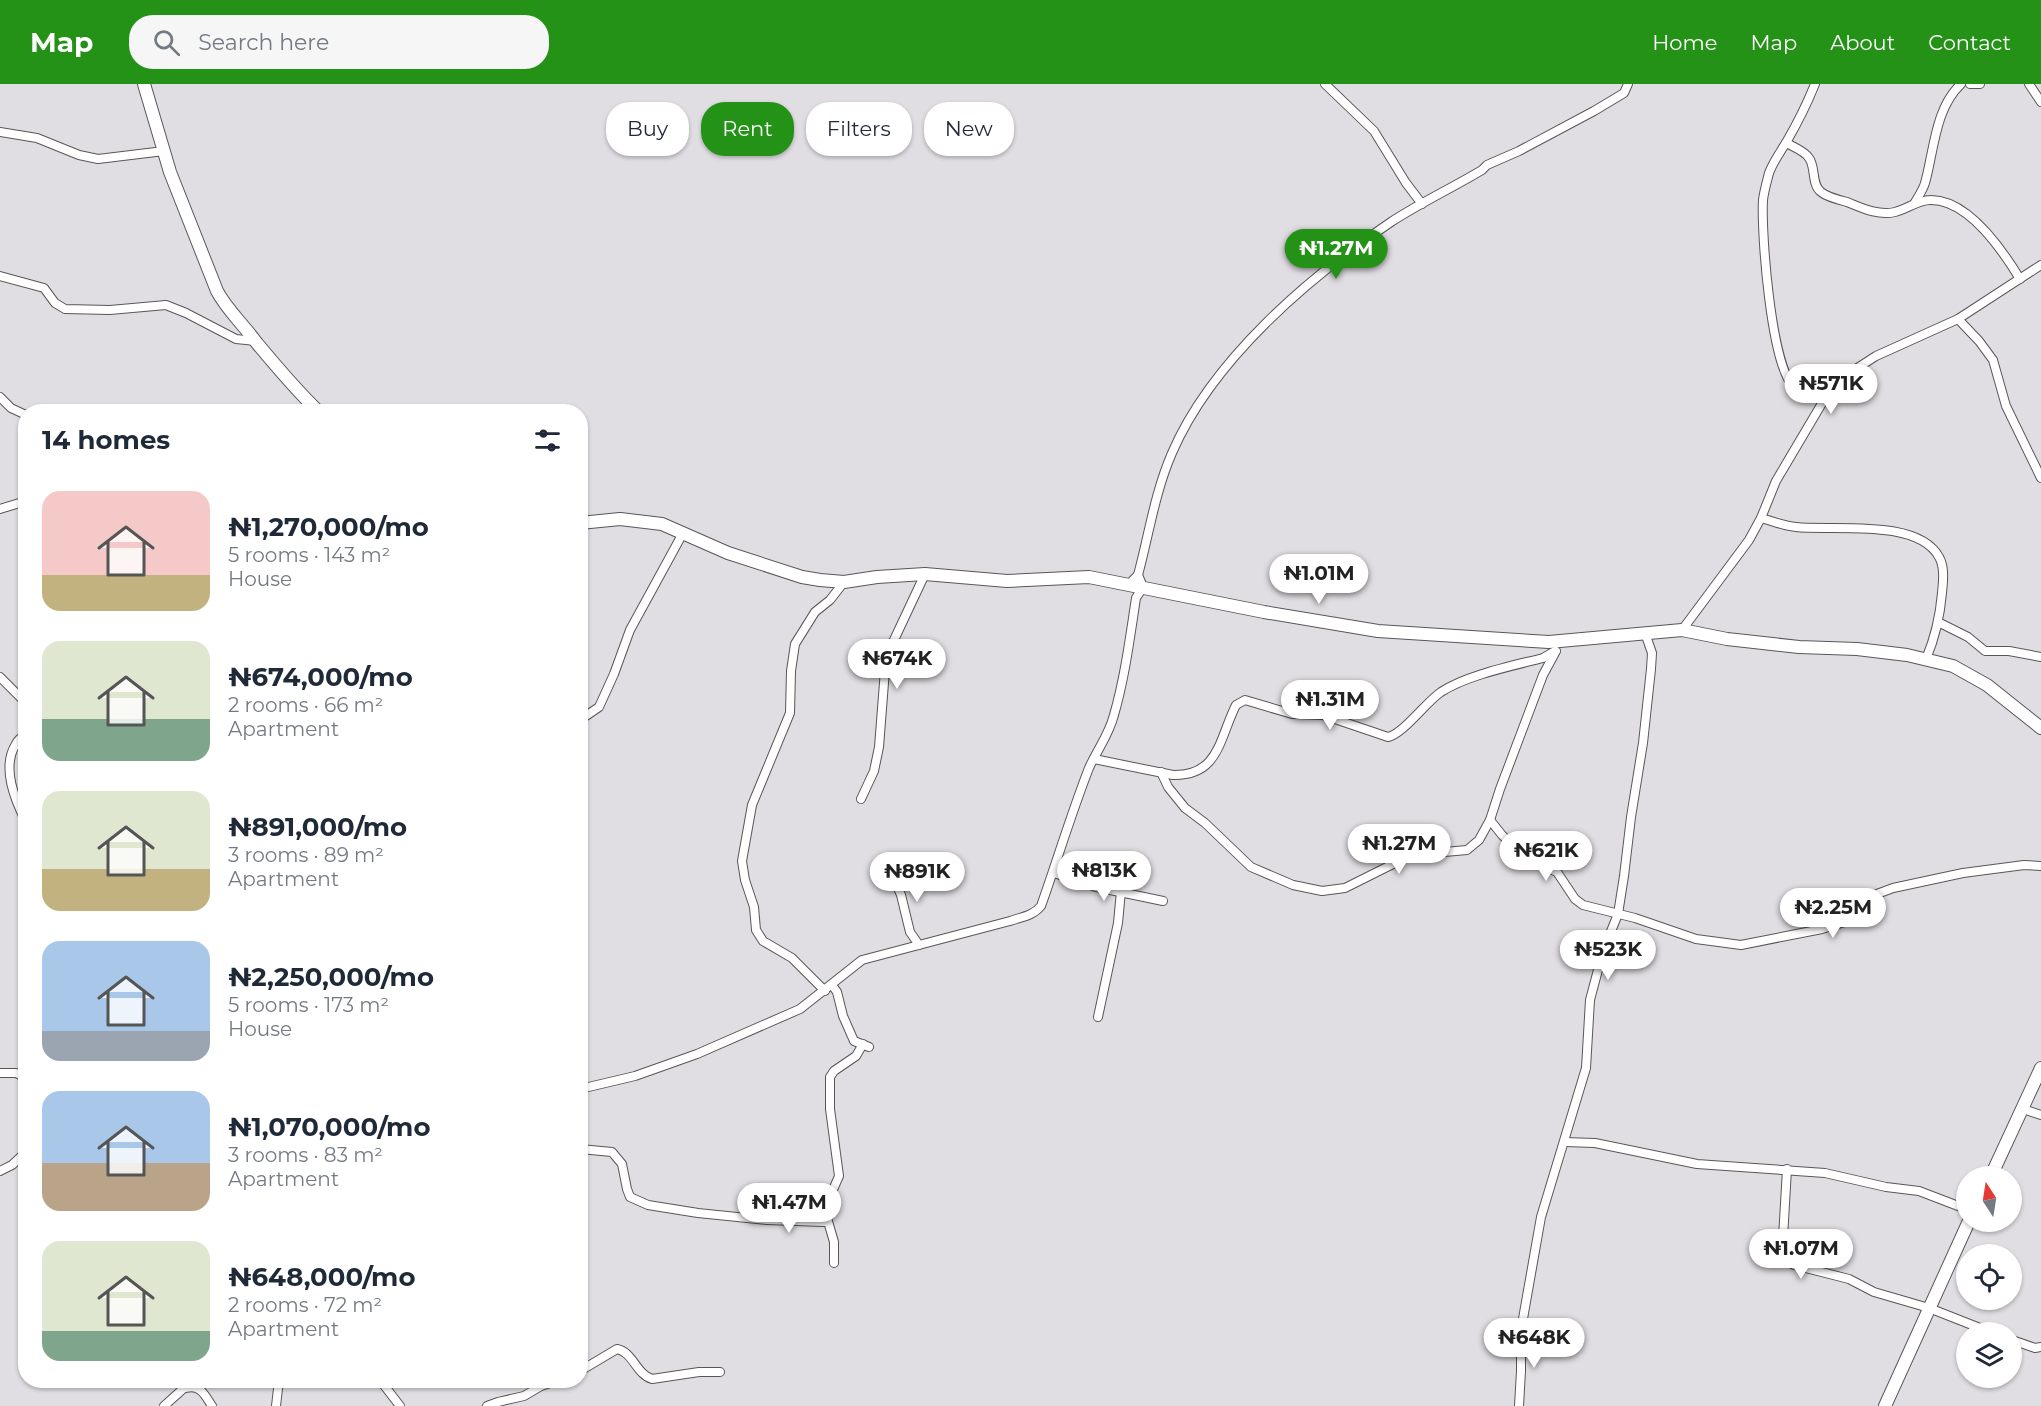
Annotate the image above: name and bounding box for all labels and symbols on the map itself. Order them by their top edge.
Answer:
pin: ₦1.27M [1287,229,1385,280]
pin: ₦571K [1789,364,1873,415]
pin: ₦1.01M [1270,554,1368,605]
pin: ₦674K [855,639,939,690]
pin: ₦1.31M [1281,680,1379,731]
pin: ₦1.27M [1350,824,1448,875]
pin: ₦621K [1504,831,1588,882]
pin: ₦813K [1062,851,1146,902]
pin: ₦891K [875,852,959,903]
pin: ₦2.25M [1784,888,1882,939]
pin: ₦523K [1566,930,1650,981]
north arrow [1956,1166,2022,1232]
pin: ₦1.47M [740,1183,838,1234]
pin: ₦1.07M [1752,1229,1850,1280]
pin: ₦648K [1492,1318,1576,1369]

